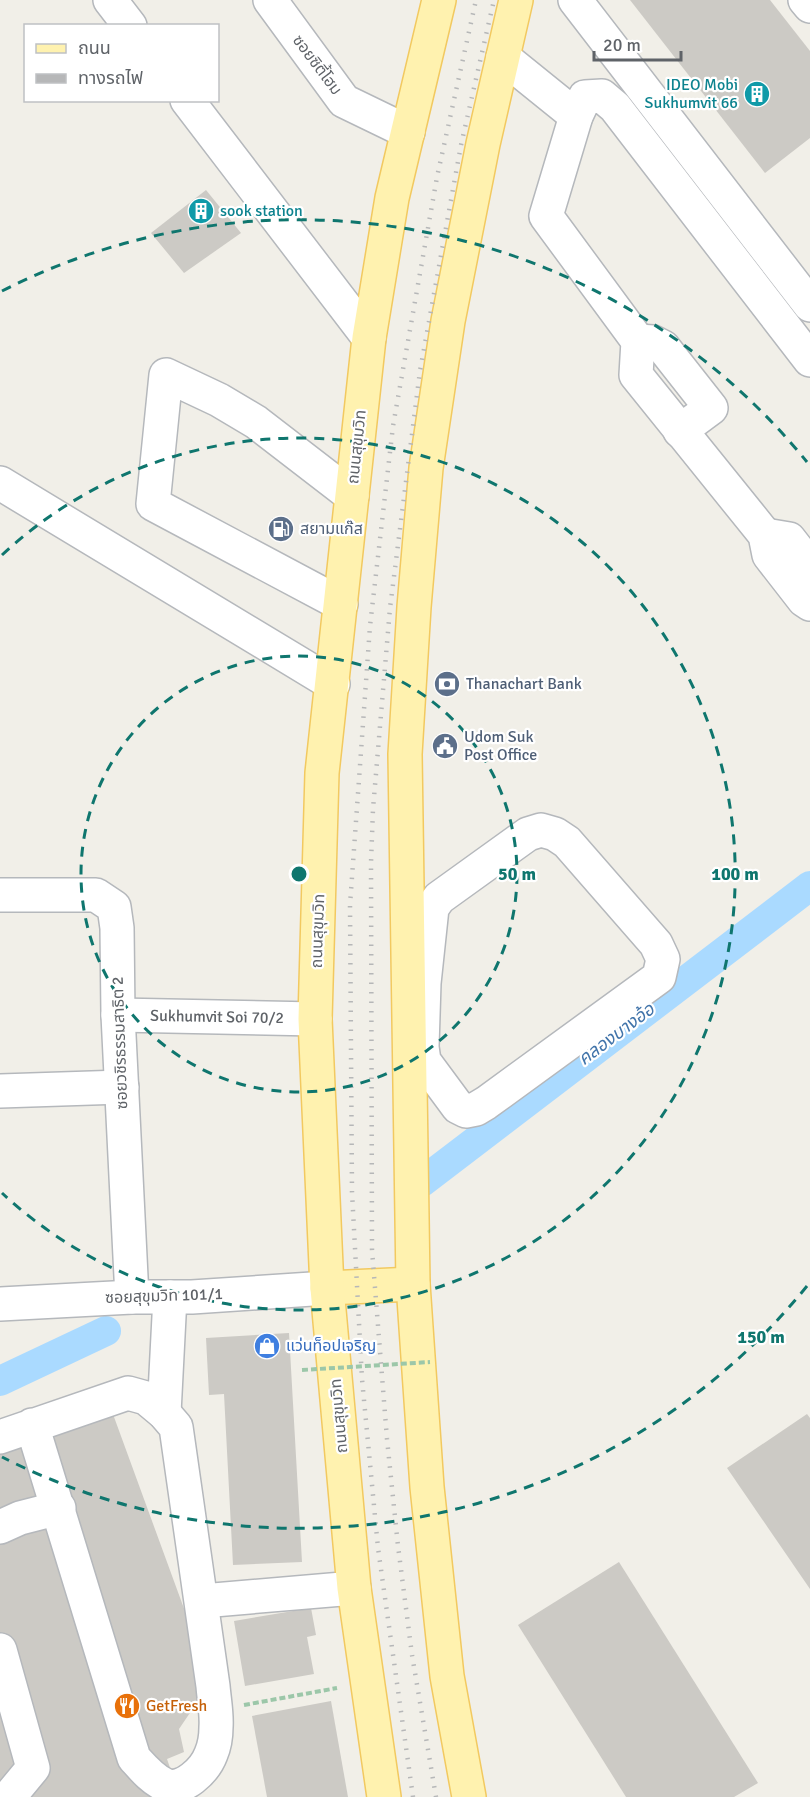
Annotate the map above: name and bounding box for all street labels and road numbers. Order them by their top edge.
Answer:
street label: ซอยซิตี้โฮม [288,30,348,99]
street label: ถนนสุขุมวิท [343,409,371,485]
street label: ถนนสุขุมวิท [307,893,329,969]
street label: ซอยวชิรธรรมสาธิต 2 [108,976,132,1110]
street label: Sukhumvit Soi 70/2 [150,1006,284,1028]
street label: ซอยสุขุมวิท 101/1 [105,1284,223,1308]
street label: ถนนสุขุมวิท [326,1378,352,1454]

